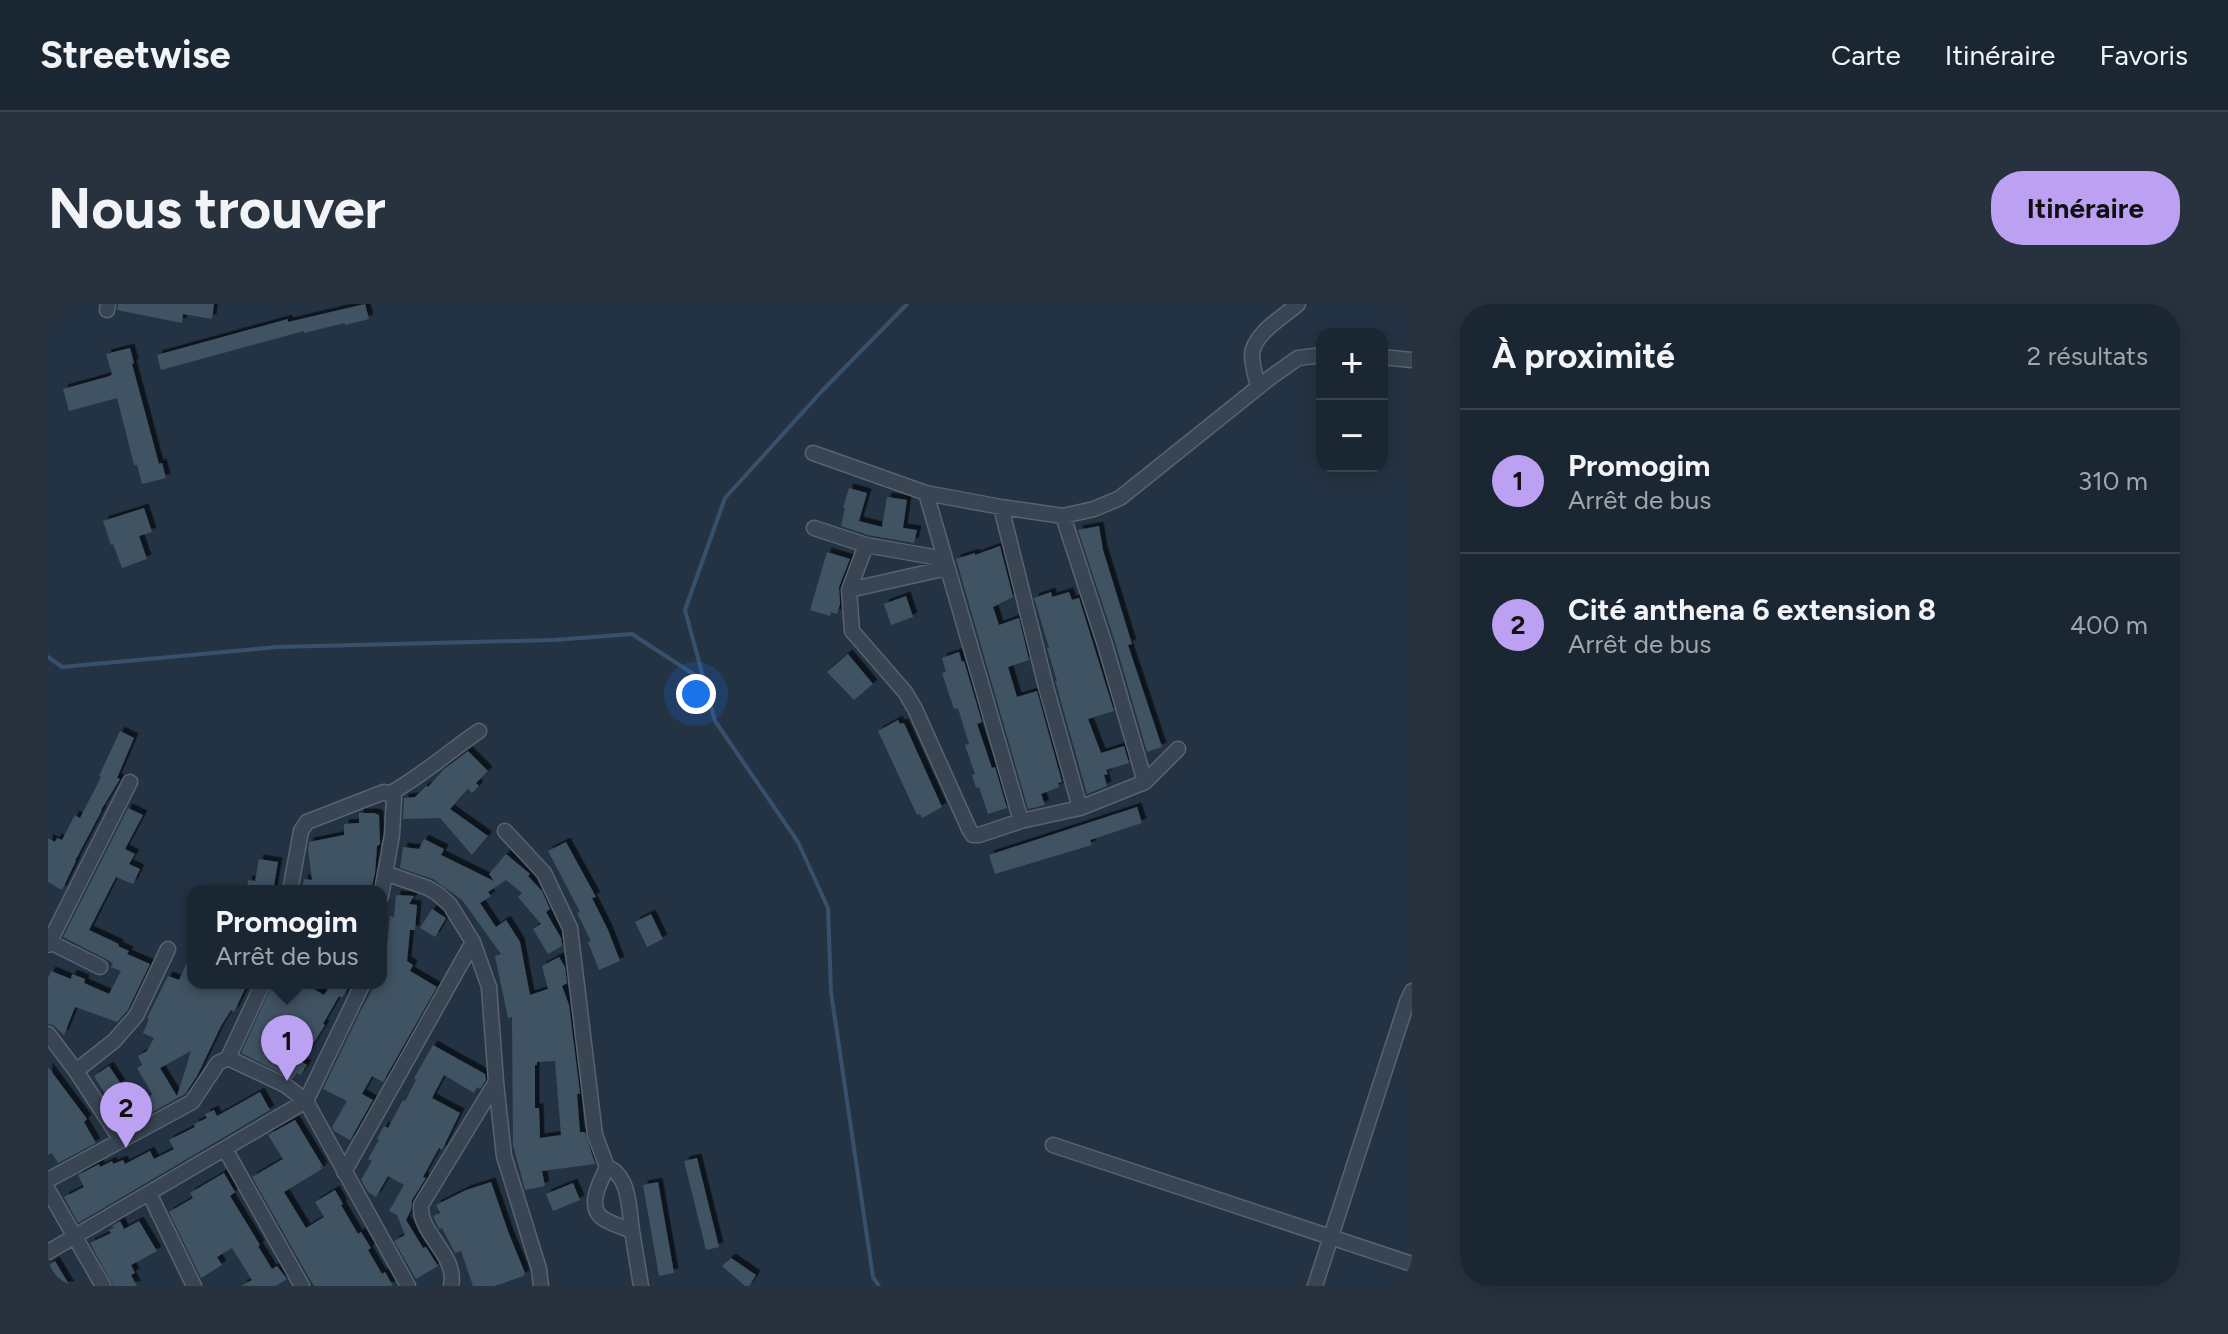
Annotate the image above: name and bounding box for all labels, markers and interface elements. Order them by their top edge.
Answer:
text: Streetwise [40,32,231,78]
text: Carte [1831,38,1901,72]
text: Itinéraire [1945,38,2055,72]
text: Favoris [2099,38,2188,72]
button: Itinéraire [1991,171,2180,245]
text: Nous trouver [48,175,386,242]
map controls [1316,328,1388,472]
button: + [1316,328,1388,400]
text: À proximité [1492,336,1675,377]
text: 2 résultats [2027,340,2148,372]
button: − [1316,400,1388,472]
text: Promogim [1568,447,1710,484]
text: 1 [1513,465,1523,497]
text: 310 m [2078,465,2148,497]
text: Arrêt de bus [1568,484,1711,516]
text: Cité anthena 6 extension 8 [1568,591,1936,628]
text: 2 [1510,609,1526,641]
text: 400 m [2070,609,2148,641]
text: Arrêt de bus [1568,628,1711,660]
your location [676,674,716,714]
popup [187,885,387,989]
text: Promogim [215,903,358,940]
text: Arrêt de bus [215,940,359,972]
pin: 1 [261,1015,313,1081]
pin: 2 [100,1082,152,1148]

